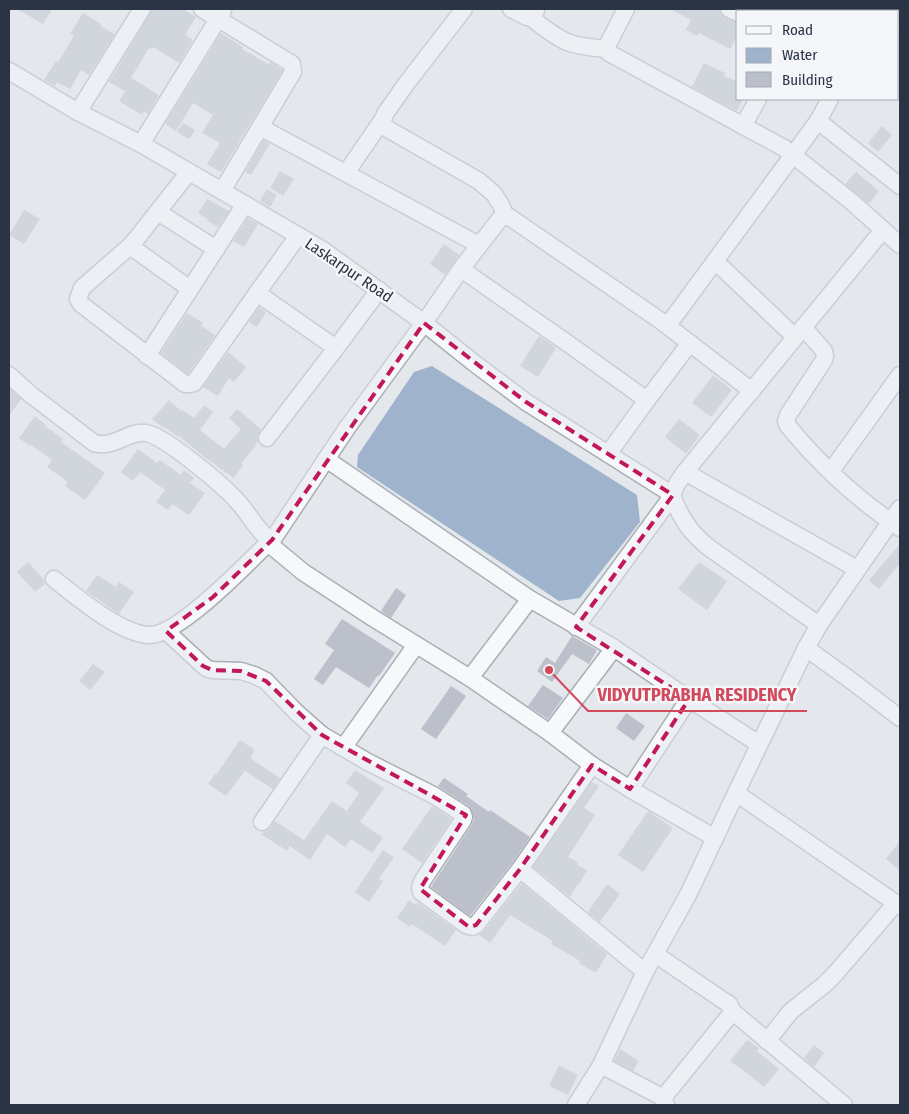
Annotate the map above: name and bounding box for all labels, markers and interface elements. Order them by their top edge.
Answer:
legend [736,10,899,100]
text: Road [782,21,813,39]
text: Water [782,46,818,64]
text: Building [782,71,833,89]
street label: Laskarpur Road [302,234,396,306]
callout: VIDYUTPRABHA RESIDENCY [588,678,807,711]
text: VIDYUTPRABHA RESIDENCY [596,684,797,706]

